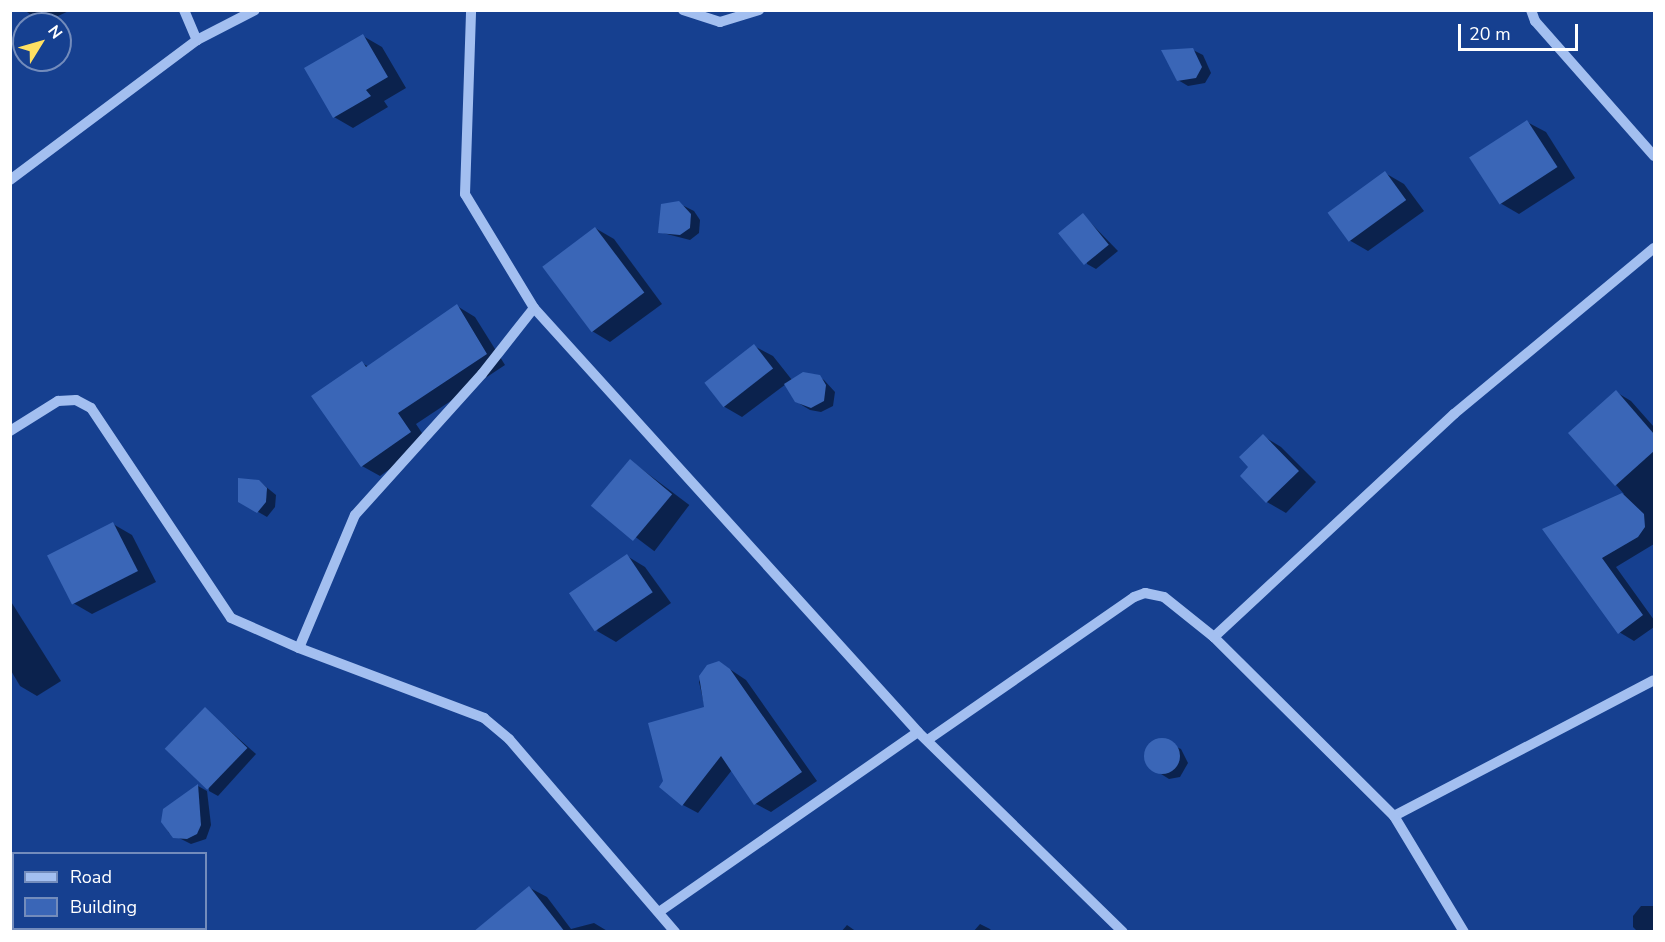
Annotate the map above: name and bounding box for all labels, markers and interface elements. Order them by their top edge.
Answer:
north arrow [12,12,72,72]
scale bar [1461,12,1581,50]
text: N [42,21,67,44]
text: 20 m [1469,22,1511,46]
legend [12,852,207,930]
text: Road [70,865,112,889]
text: Building [70,895,137,919]

